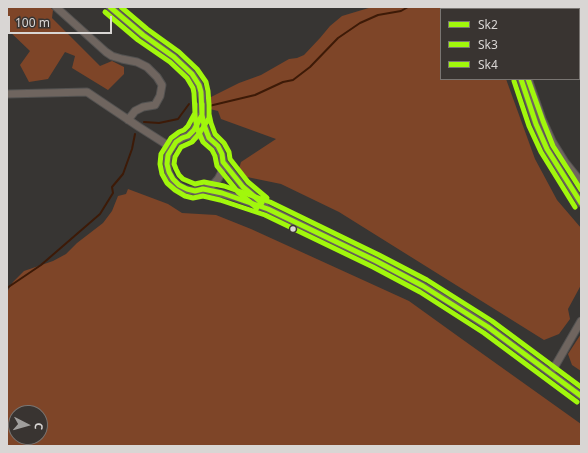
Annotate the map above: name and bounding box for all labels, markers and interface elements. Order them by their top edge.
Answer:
scale bar [10,8,114,34]
legend [440,8,580,80]
text: 100 m [15,14,50,31]
text: Sk2 [478,16,498,33]
text: Sk3 [478,36,498,53]
text: Sk4 [478,56,498,73]
unlabelled marker [288,224,298,234]
north arrow [8,405,48,445]
text: С [32,422,47,431]

